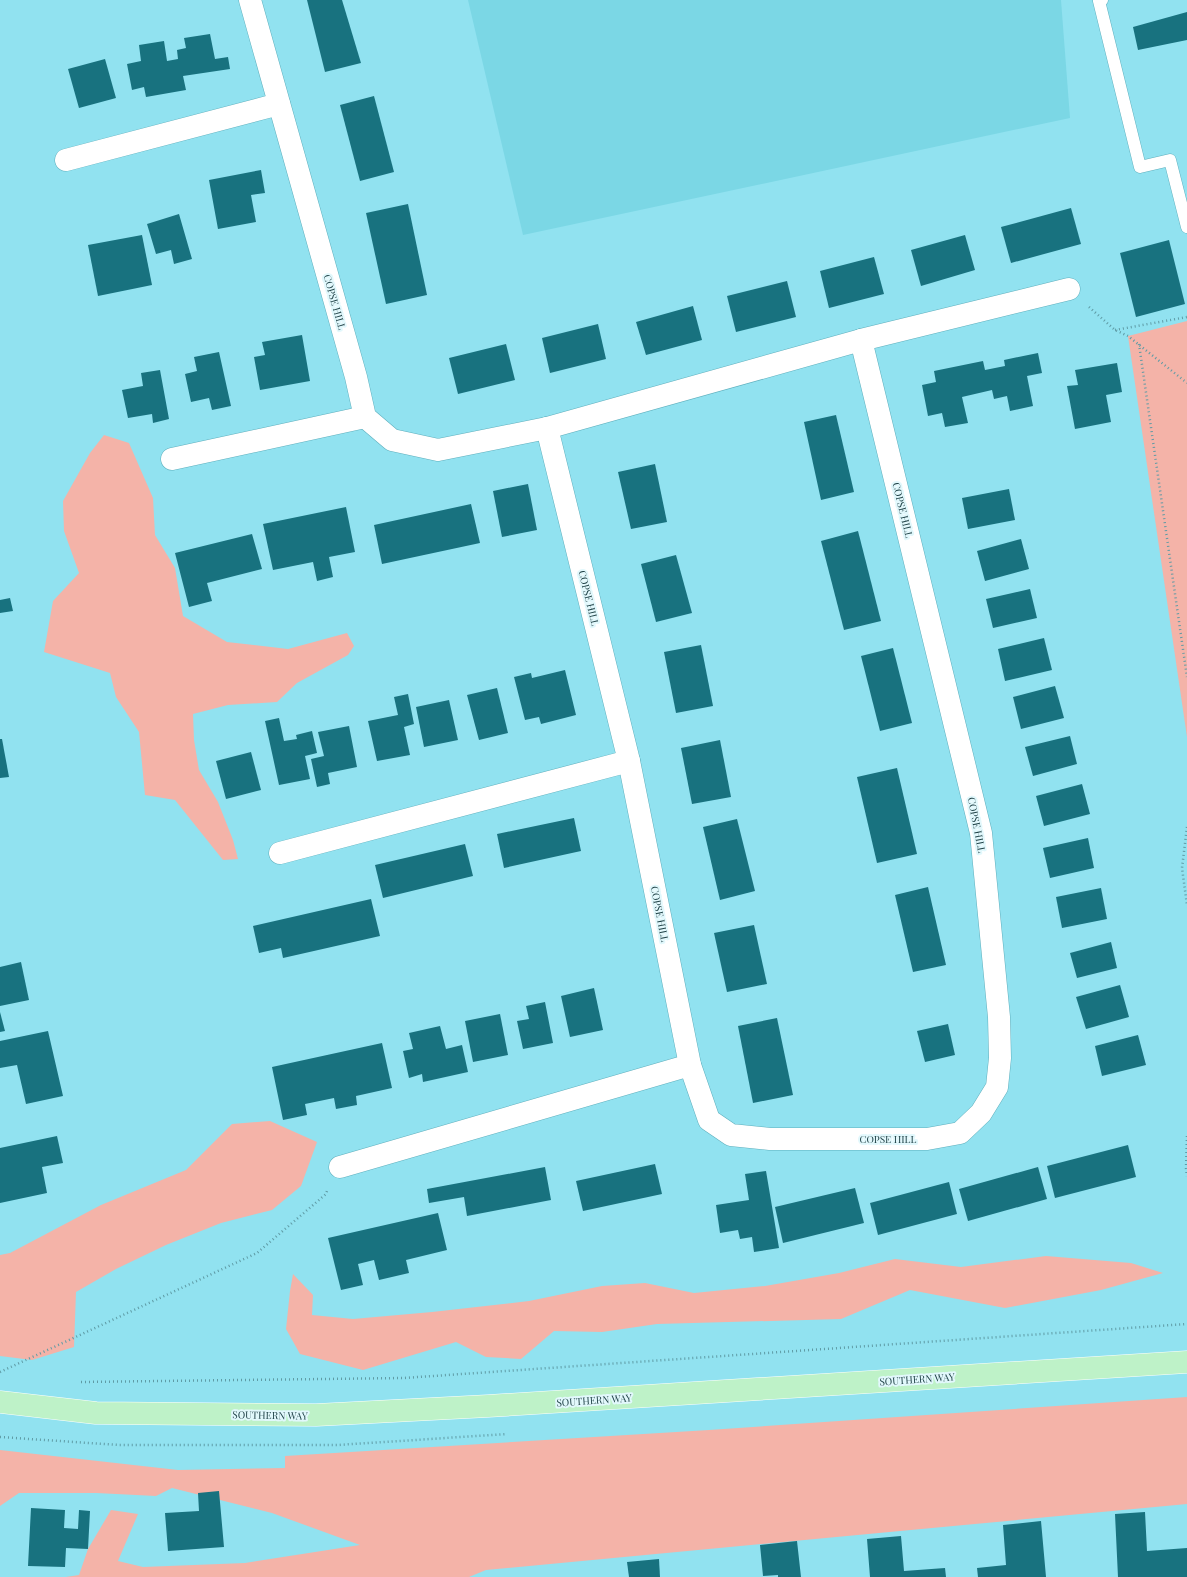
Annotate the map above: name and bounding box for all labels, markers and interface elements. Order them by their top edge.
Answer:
street label: COPSE HILL [320,273,350,331]
street label: COPSE HILL [889,481,917,539]
street label: COPSE HILL [575,569,603,627]
street label: COPSE HILL [965,796,989,854]
street label: COPSE HILL [648,885,672,943]
street label: COPSE HILL [860,1132,916,1146]
street label: SOUTHERN WAY [879,1369,955,1389]
street label: SOUTHERN WAY [556,1390,632,1410]
street label: SOUTHERN WAY [232,1407,308,1423]

